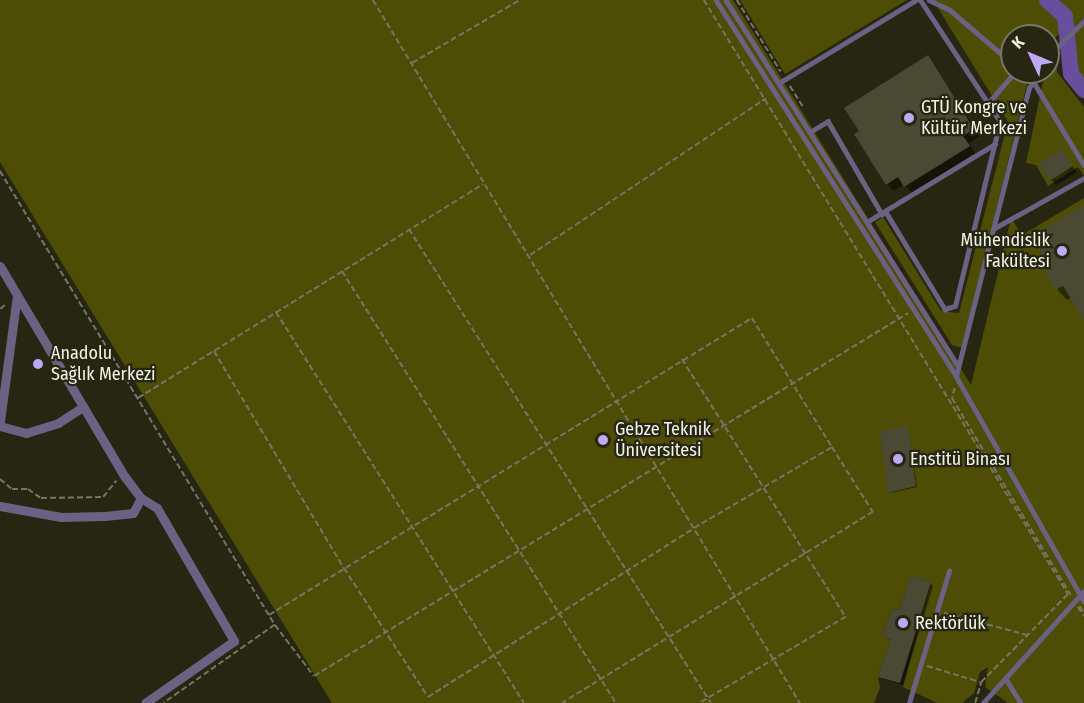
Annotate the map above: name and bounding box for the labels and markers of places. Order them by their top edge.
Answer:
place label: GTÜ Kongre ve Kültür Merkezi [921,97,1027,140]
marker: GTÜ Kongre ve Kültür Merkezi [902,111,916,125]
place label: Mühendislik Fakültesi [960,230,1050,272]
marker: Mühendislik Fakültesi [1055,244,1069,258]
place label: Anadolu Sağlık Merkezi [51,343,156,386]
marker: Anadolu Sağlık Merkezi [29,355,47,373]
place label: Gebze Teknik Üniversitesi [615,419,711,462]
marker: Gebze Teknik Üniversitesi [596,433,610,447]
place label: Enstitü Binası [910,448,1010,470]
marker: Enstitü Binası [891,452,905,466]
place label: Rektörlük [915,612,986,634]
marker: Rektörlük [896,616,910,630]

